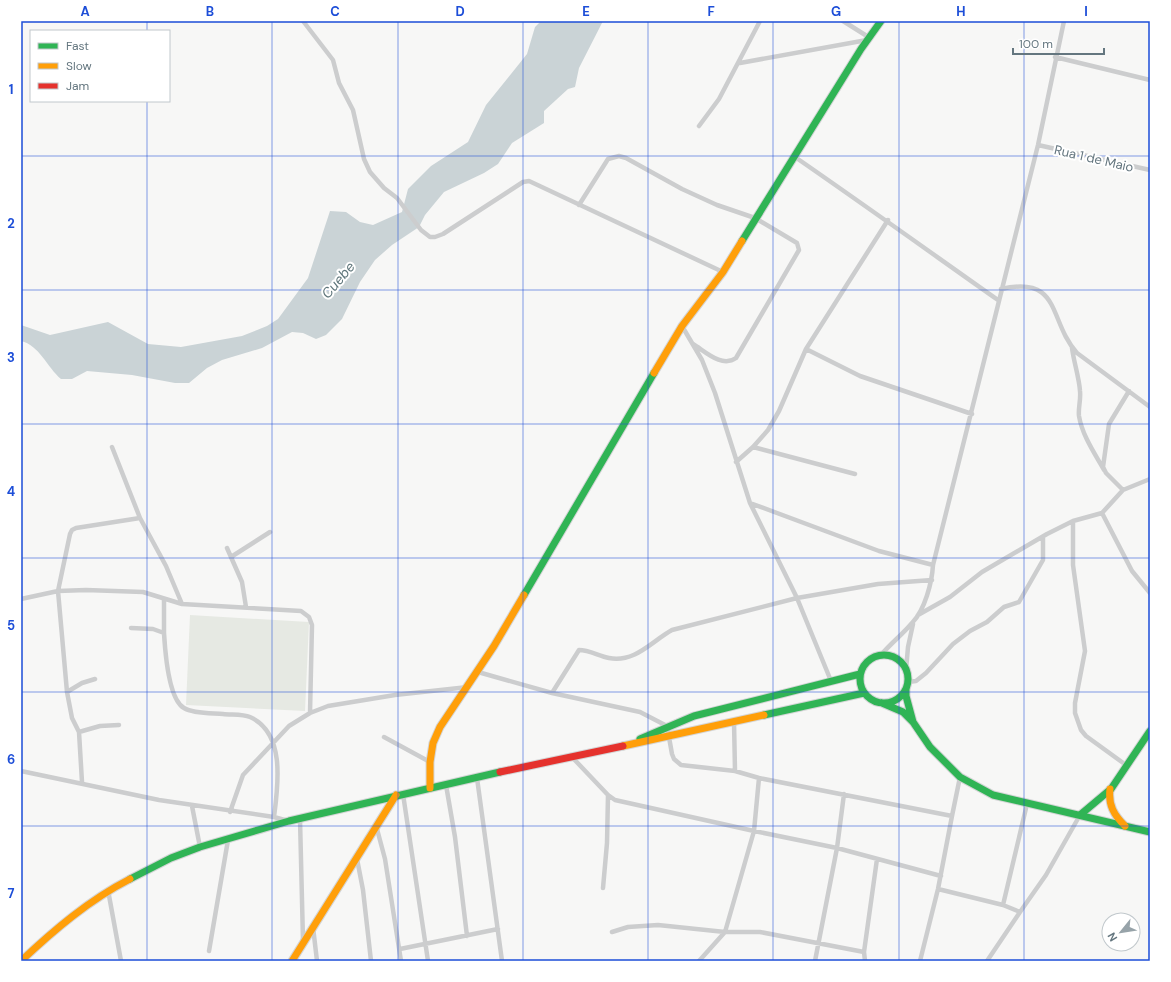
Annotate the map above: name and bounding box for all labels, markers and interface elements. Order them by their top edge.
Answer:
text: A [80,3,90,20]
text: B [206,3,214,20]
text: C [330,3,340,20]
text: D [455,3,465,20]
text: E [582,3,590,20]
text: F [707,3,715,20]
text: G [831,3,841,20]
text: H [956,3,966,20]
text: I [1084,3,1088,20]
legend [30,30,170,102]
scale bar [1013,30,1104,56]
text: 100 m [1019,36,1053,52]
text: Fast [66,38,89,54]
text: Slow [66,58,92,74]
text: Jam [66,78,89,94]
text: 1 [9,81,13,98]
street label: Rua 1 de Maio [1052,141,1136,176]
text: 2 [7,215,15,232]
water label: Cuebe [317,258,359,302]
text: 3 [7,349,15,366]
text: 4 [7,483,15,500]
text: 5 [7,617,15,634]
text: 6 [7,751,15,768]
text: 7 [8,885,15,902]
north arrow [1101,912,1141,952]
text: N [1104,930,1120,944]

